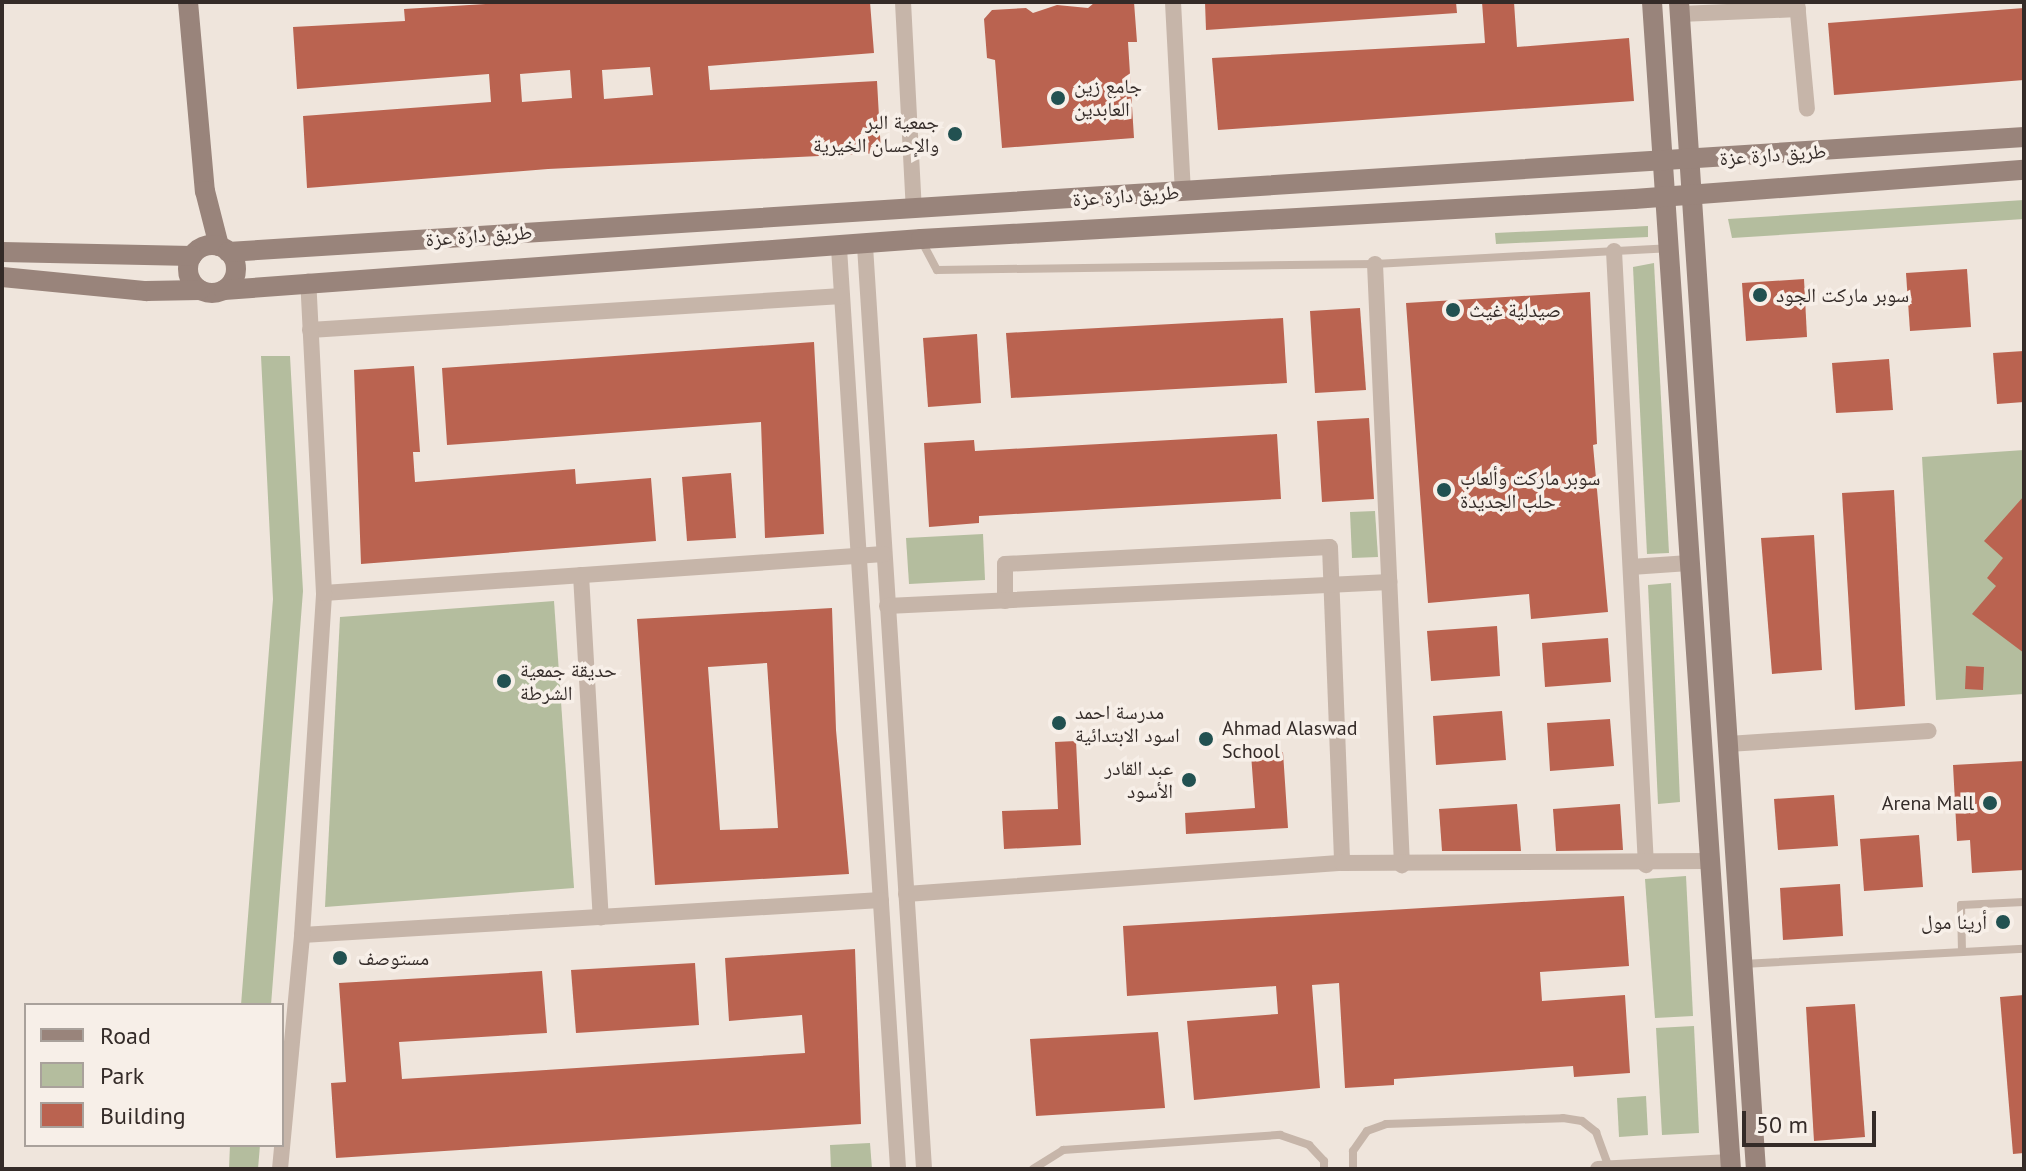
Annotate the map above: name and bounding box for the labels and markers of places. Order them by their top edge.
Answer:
place label: جامع زين العابدين [1074,74,1142,121]
marker: جامع زين العابدين [1049,89,1067,107]
place label: جمعية البر والإحسان الخيرية [813,110,939,157]
marker: جمعية البر والإحسان الخيرية [946,125,964,143]
place label: سوبر ماركت الجود [1776,283,1909,307]
marker: سوبر ماركت الجود [1751,286,1769,304]
place label: صيدلية غيث [1469,298,1561,322]
marker: صيدلية غيث [1444,301,1462,319]
place label: سوبر ماركت وألعاب حلب الجديدة [1460,466,1600,513]
marker: سوبر ماركت وألعاب حلب الجديدة [1435,481,1453,499]
place label: حديقة جمعية الشرطة [520,658,617,705]
marker: حديقة جمعية الشرطة [495,672,513,690]
place label: مدرسة احمد اسود الابتدائية [1075,700,1180,747]
marker: مدرسة احمد اسود الابتدائية [1050,714,1068,732]
place label: Ahmad Alaswad School [1222,716,1358,763]
marker: Ahmad Alaswad School [1197,730,1215,748]
place label: عبد القادر الأسود [1104,756,1173,803]
marker: عبد القادر الأسود [1180,771,1198,789]
place label: Arena Mall [1882,791,1974,815]
marker: Arena Mall [1981,794,1999,812]
place label: أرينا مول [1921,910,1987,934]
marker: أرينا مول [1994,913,2012,931]
place label: مستوصف [358,946,429,970]
marker: مستوصف [329,947,351,969]

